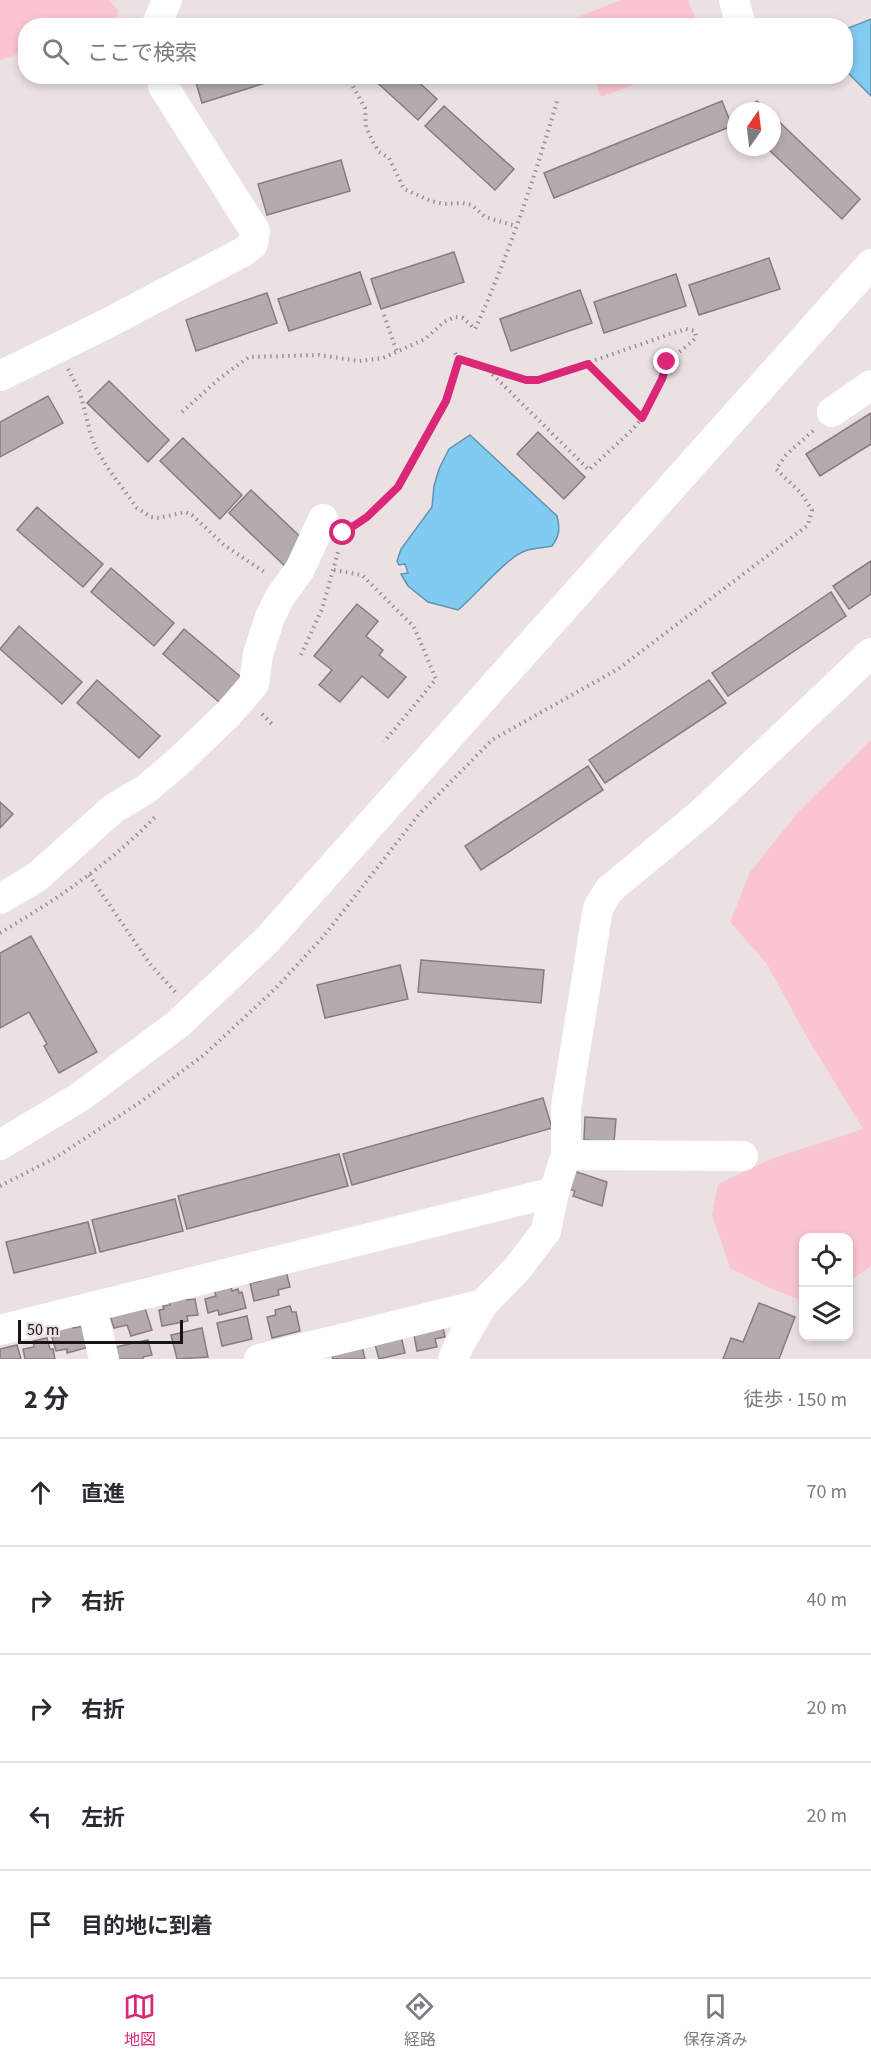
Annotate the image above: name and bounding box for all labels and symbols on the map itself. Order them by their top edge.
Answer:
north arrow [727,102,781,156]
route end [653,348,679,374]
route start [329,519,355,545]
scale bar [18,1317,183,1344]

